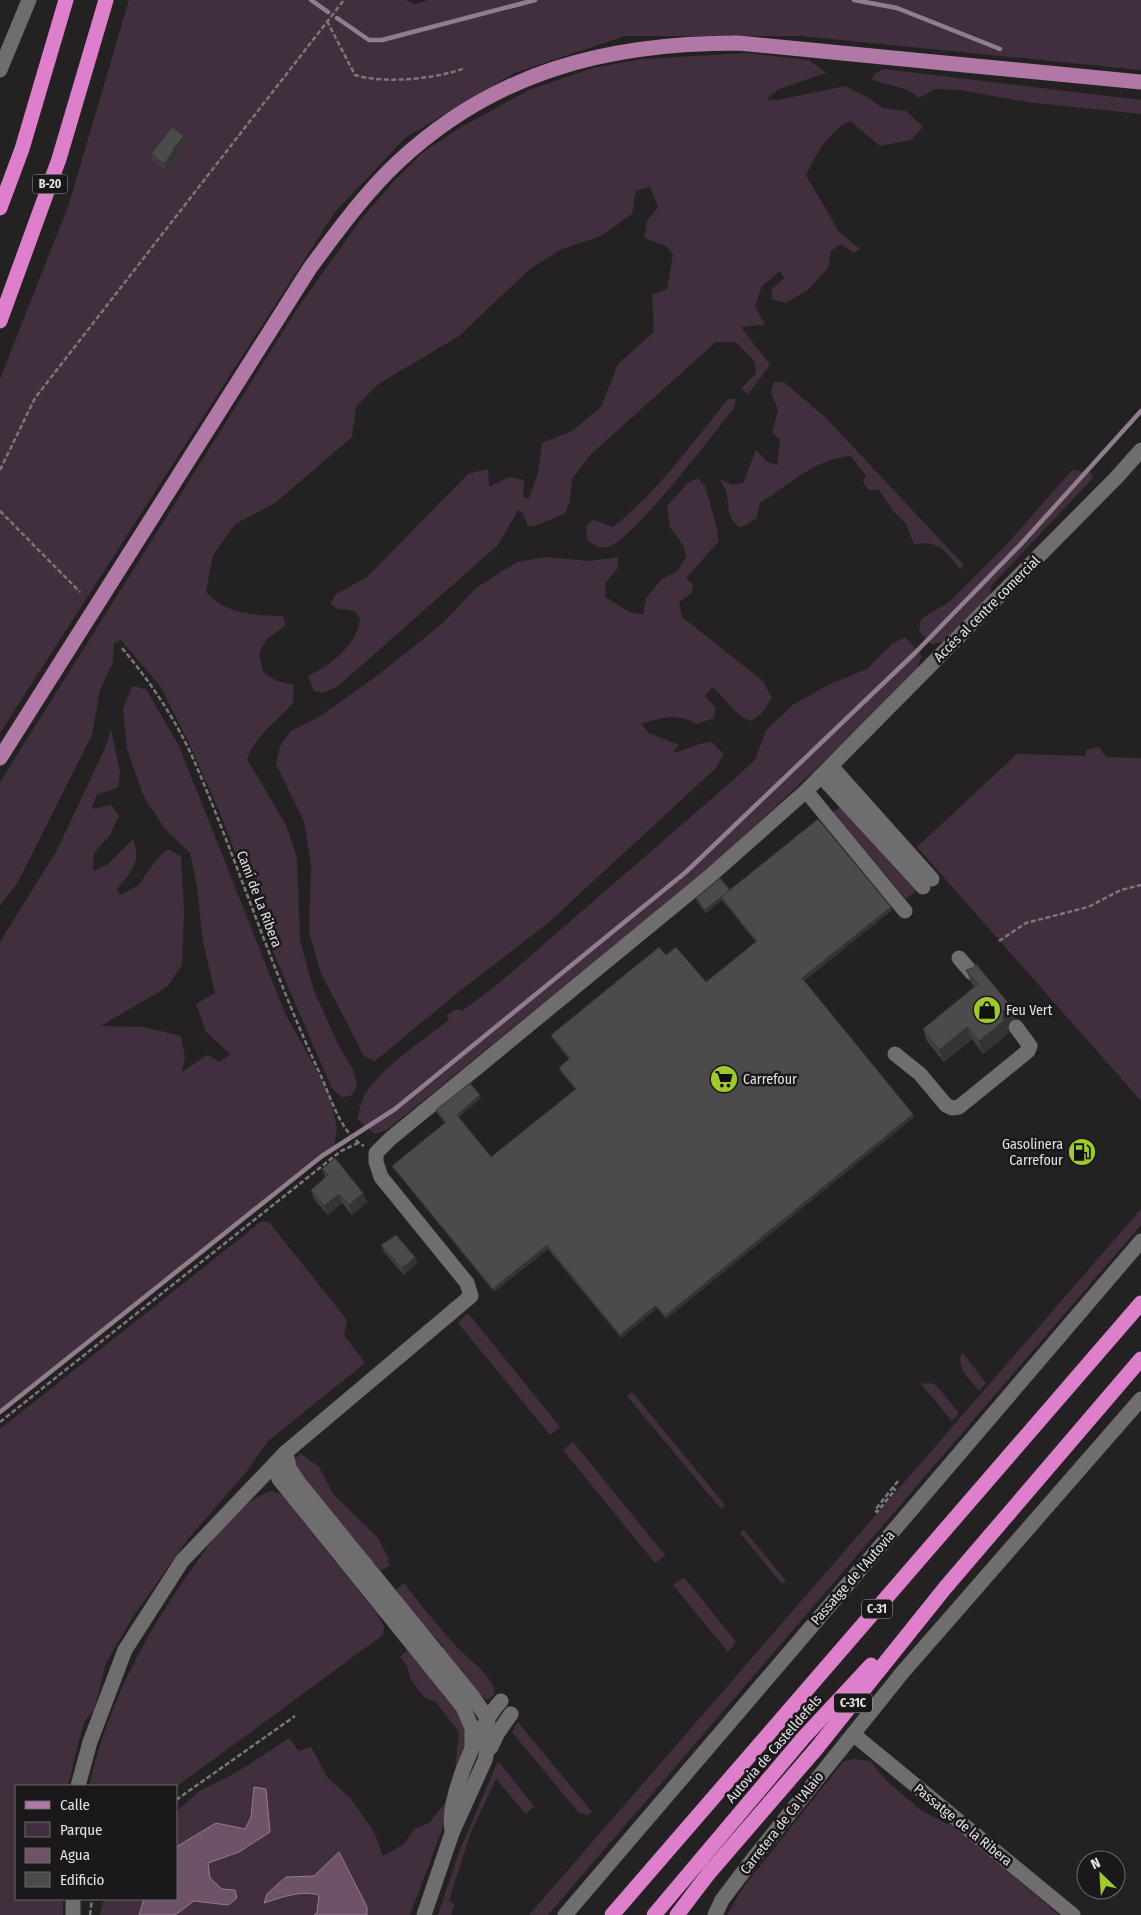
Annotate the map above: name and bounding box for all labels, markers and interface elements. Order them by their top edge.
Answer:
road number: B-20 [32,174,68,193]
street label: Accés al centre comercial [930,552,1044,666]
street label: Camí de La Ribera [233,848,285,950]
shop icon: Feu Vert [972,995,1002,1025]
place label: Feu Vert [1006,1002,1053,1019]
supermarket icon: Carrefour [709,1064,739,1094]
place label: Carrefour [743,1071,797,1088]
place label: Gasolinera Carrefour [1002,1136,1063,1169]
fuel station icon: Gasolinera Carrefour [1067,1137,1097,1167]
street label: Passatge de l'Autovia [807,1527,899,1629]
road number: C-31 [862,1600,892,1618]
street label: Autovia de Castelldefels [722,1692,826,1806]
road number: C-31C [834,1694,872,1712]
street label: Carretera de Ca l'Alaio [737,1768,827,1878]
street label: Passatge de la Ribera [911,1780,1016,1870]
legend [15,1785,178,1900]
text: Calle [60,1796,90,1814]
text: Parque [60,1821,103,1839]
text: Agua [60,1846,90,1864]
north arrow [1076,1850,1126,1900]
text: N [1088,1854,1103,1873]
text: Edificio [60,1871,105,1889]

